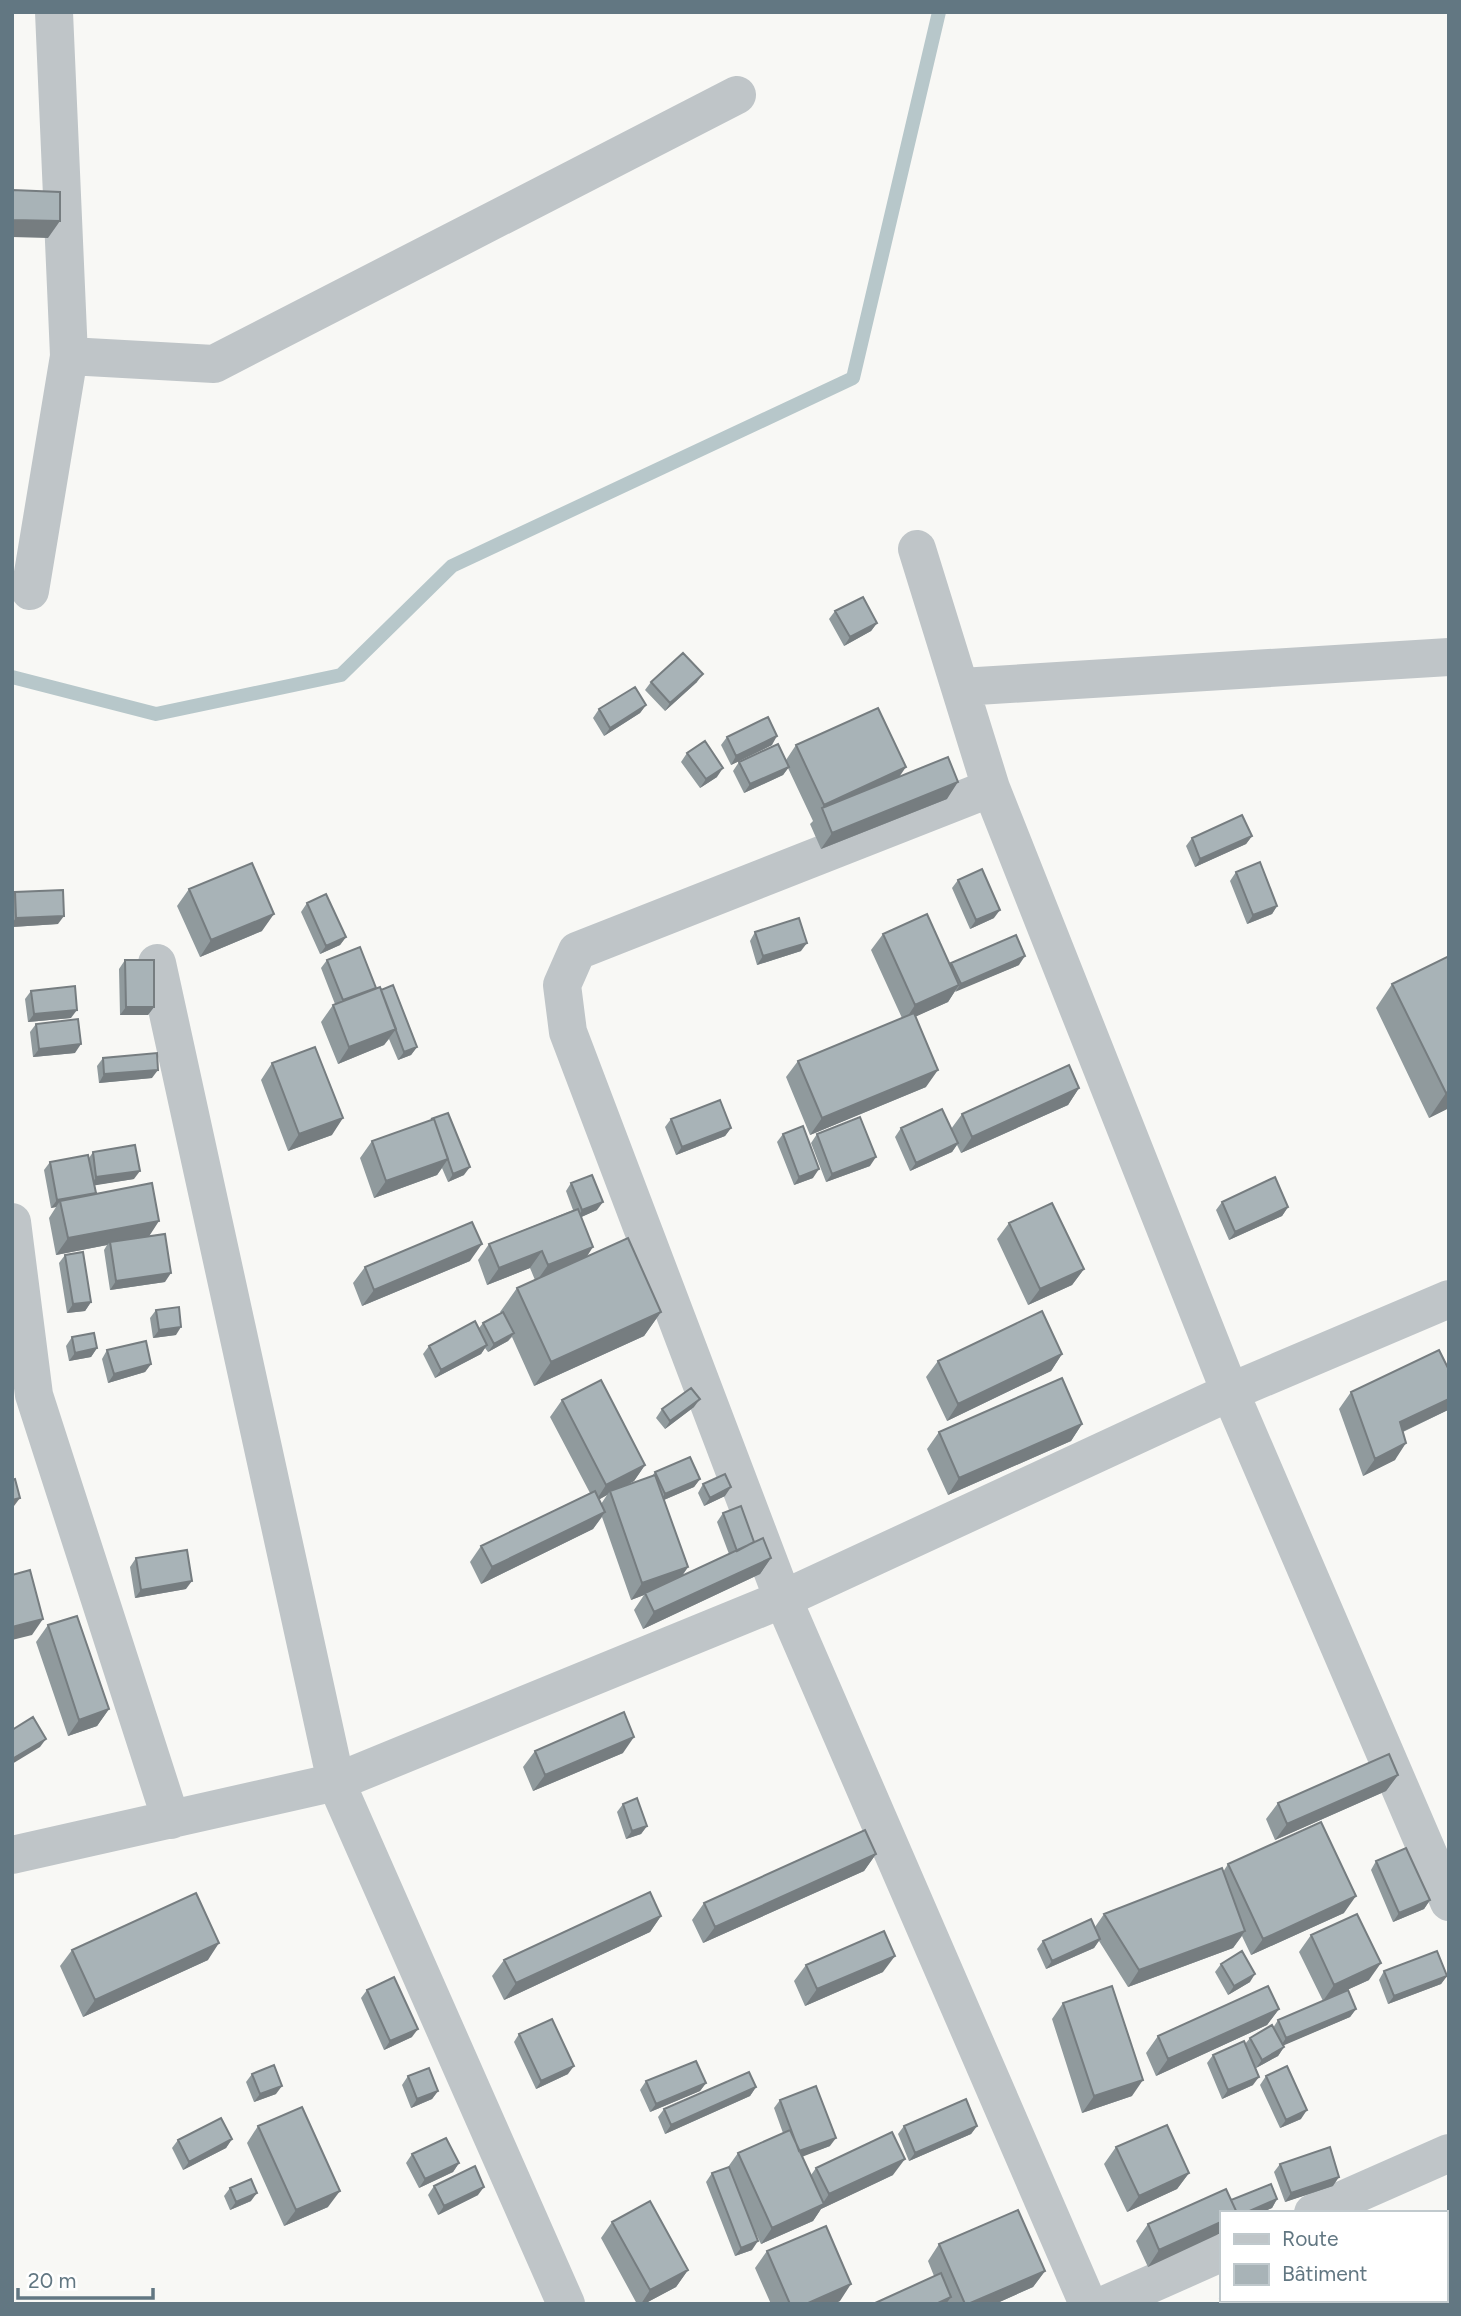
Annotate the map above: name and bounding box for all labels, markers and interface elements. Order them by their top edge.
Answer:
legend [1220,2211,1447,2302]
text: Route [1282,2226,1338,2251]
scale bar [18,2256,152,2300]
text: Bâtiment [1282,2261,1367,2286]
text: 20 m [28,2268,76,2293]

